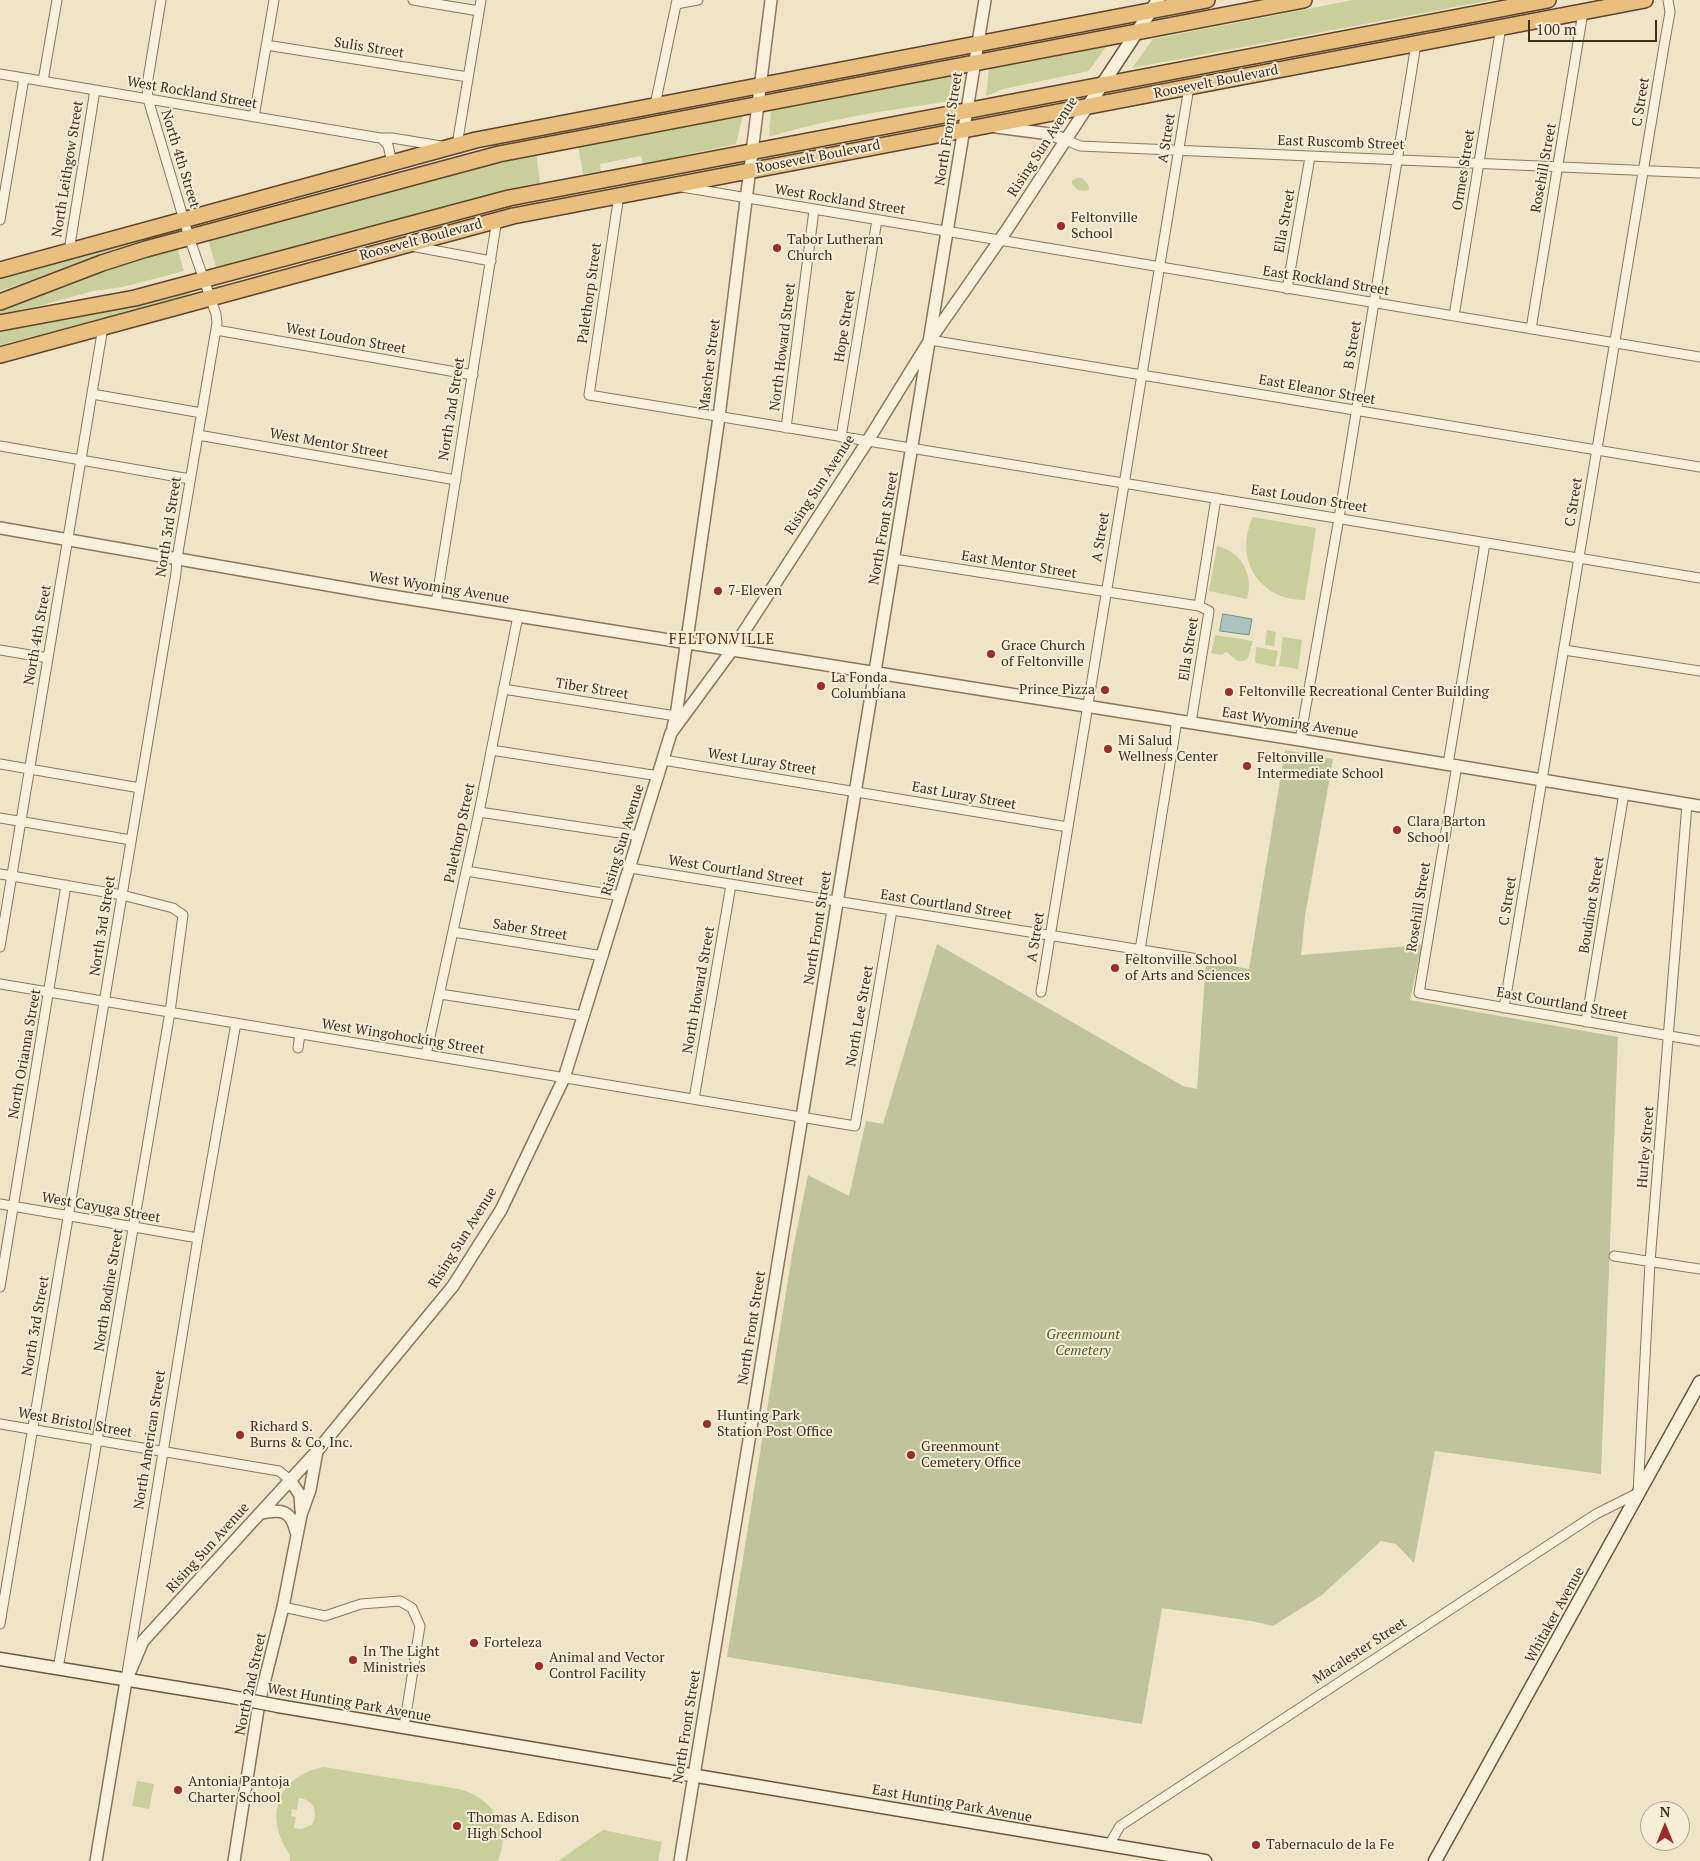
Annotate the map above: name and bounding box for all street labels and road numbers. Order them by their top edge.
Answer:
street label: Sulis Street [333,34,405,62]
street label: Roosevelt Boulevard [1152,62,1280,102]
street label: North Front Street [932,71,966,187]
street label: West Rockland Street [125,73,259,113]
street label: C Street [1629,76,1653,128]
street label: Rising Sun Avenue [1004,94,1082,200]
street label: North Leithgow Street [49,99,87,239]
street label: North 4th Street [157,108,203,210]
street label: A Street [1155,112,1179,164]
street label: Rosehill Street [1528,122,1560,214]
street label: Ormes Street [1449,128,1479,212]
street label: East Ruscomb Street [1277,132,1405,154]
street label: Roosevelt Boulevard [754,137,882,177]
street label: West Rockland Street [773,181,907,219]
street label: Ella Street [1271,188,1299,254]
street label: Roosevelt Boulevard [358,216,484,264]
street label: Palethorp Street [575,241,605,345]
street label: East Rockland Street [1261,263,1391,299]
street label: North Howard Street [767,282,799,412]
street label: Hope Street [831,288,859,364]
street label: Mascher Street [696,318,724,412]
street label: B Street [1341,319,1365,371]
street label: West Loudon Street [285,320,407,358]
street label: North 2nd Street [436,356,468,462]
street label: East Eleanor Street [1257,371,1377,409]
street label: West Mentor Street [268,425,390,463]
street label: Rising Sun Avenue [781,432,859,538]
street label: North Front Street [866,470,902,586]
street label: North 3rd Street [153,476,185,578]
street label: C Street [1562,476,1586,528]
street label: East Loudon Street [1249,481,1369,517]
street label: A Street [1089,511,1113,563]
street label: East Mentor Street [960,548,1078,582]
street label: West Wyoming Avenue [368,569,510,607]
street label: North 4th Street [21,583,55,687]
street label: Ella Street [1176,616,1202,682]
street label: Tiber Street [554,675,630,703]
street label: East Wyoming Avenue [1221,704,1359,742]
street label: West Luray Street [706,745,818,779]
street label: East Luray Street [910,779,1018,813]
street label: Palethorp Street [441,781,479,885]
street label: Rising Sun Avenue [598,782,648,898]
street label: West Courtland Street [667,852,805,890]
street label: Boudinot Street [1576,855,1608,955]
street label: Rosehill Street [1404,861,1434,953]
street label: North Front Street [801,870,835,986]
street label: North 3rd Street [87,875,119,977]
street label: C Street [1496,875,1520,927]
street label: East Courtland Street [879,886,1013,924]
street label: A Street [1024,911,1048,963]
street label: Saber Street [491,916,569,944]
street label: North Howard Street [680,925,718,1055]
street label: North Lee Street [843,964,877,1068]
street label: East Courtland Street [1495,984,1629,1024]
street label: North Orianna Street [5,988,45,1120]
street label: West Wingohocking Street [320,1016,486,1058]
street label: Hurley Street [1634,1105,1658,1189]
street label: Rising Sun Avenue [425,1185,501,1291]
street label: West Cayuga Street [40,1189,162,1227]
street label: North Bodine Street [91,1227,127,1353]
street label: North Front Street [735,1270,769,1386]
street label: North 3rd Street [19,1275,53,1377]
street label: North American Street [131,1369,169,1511]
street label: West Bristol Street [16,1405,134,1441]
street label: Rising Sun Avenue [163,1499,253,1597]
street label: Whitaker Avenue [1522,1564,1588,1666]
street label: Macalester Street [1310,1614,1410,1688]
street label: North 2nd Street [232,1631,270,1737]
street label: North Front Street [670,1669,704,1785]
street label: West Hunting Park Avenue [266,1680,432,1726]
street label: East Hunting Park Avenue [871,1782,1033,1826]

